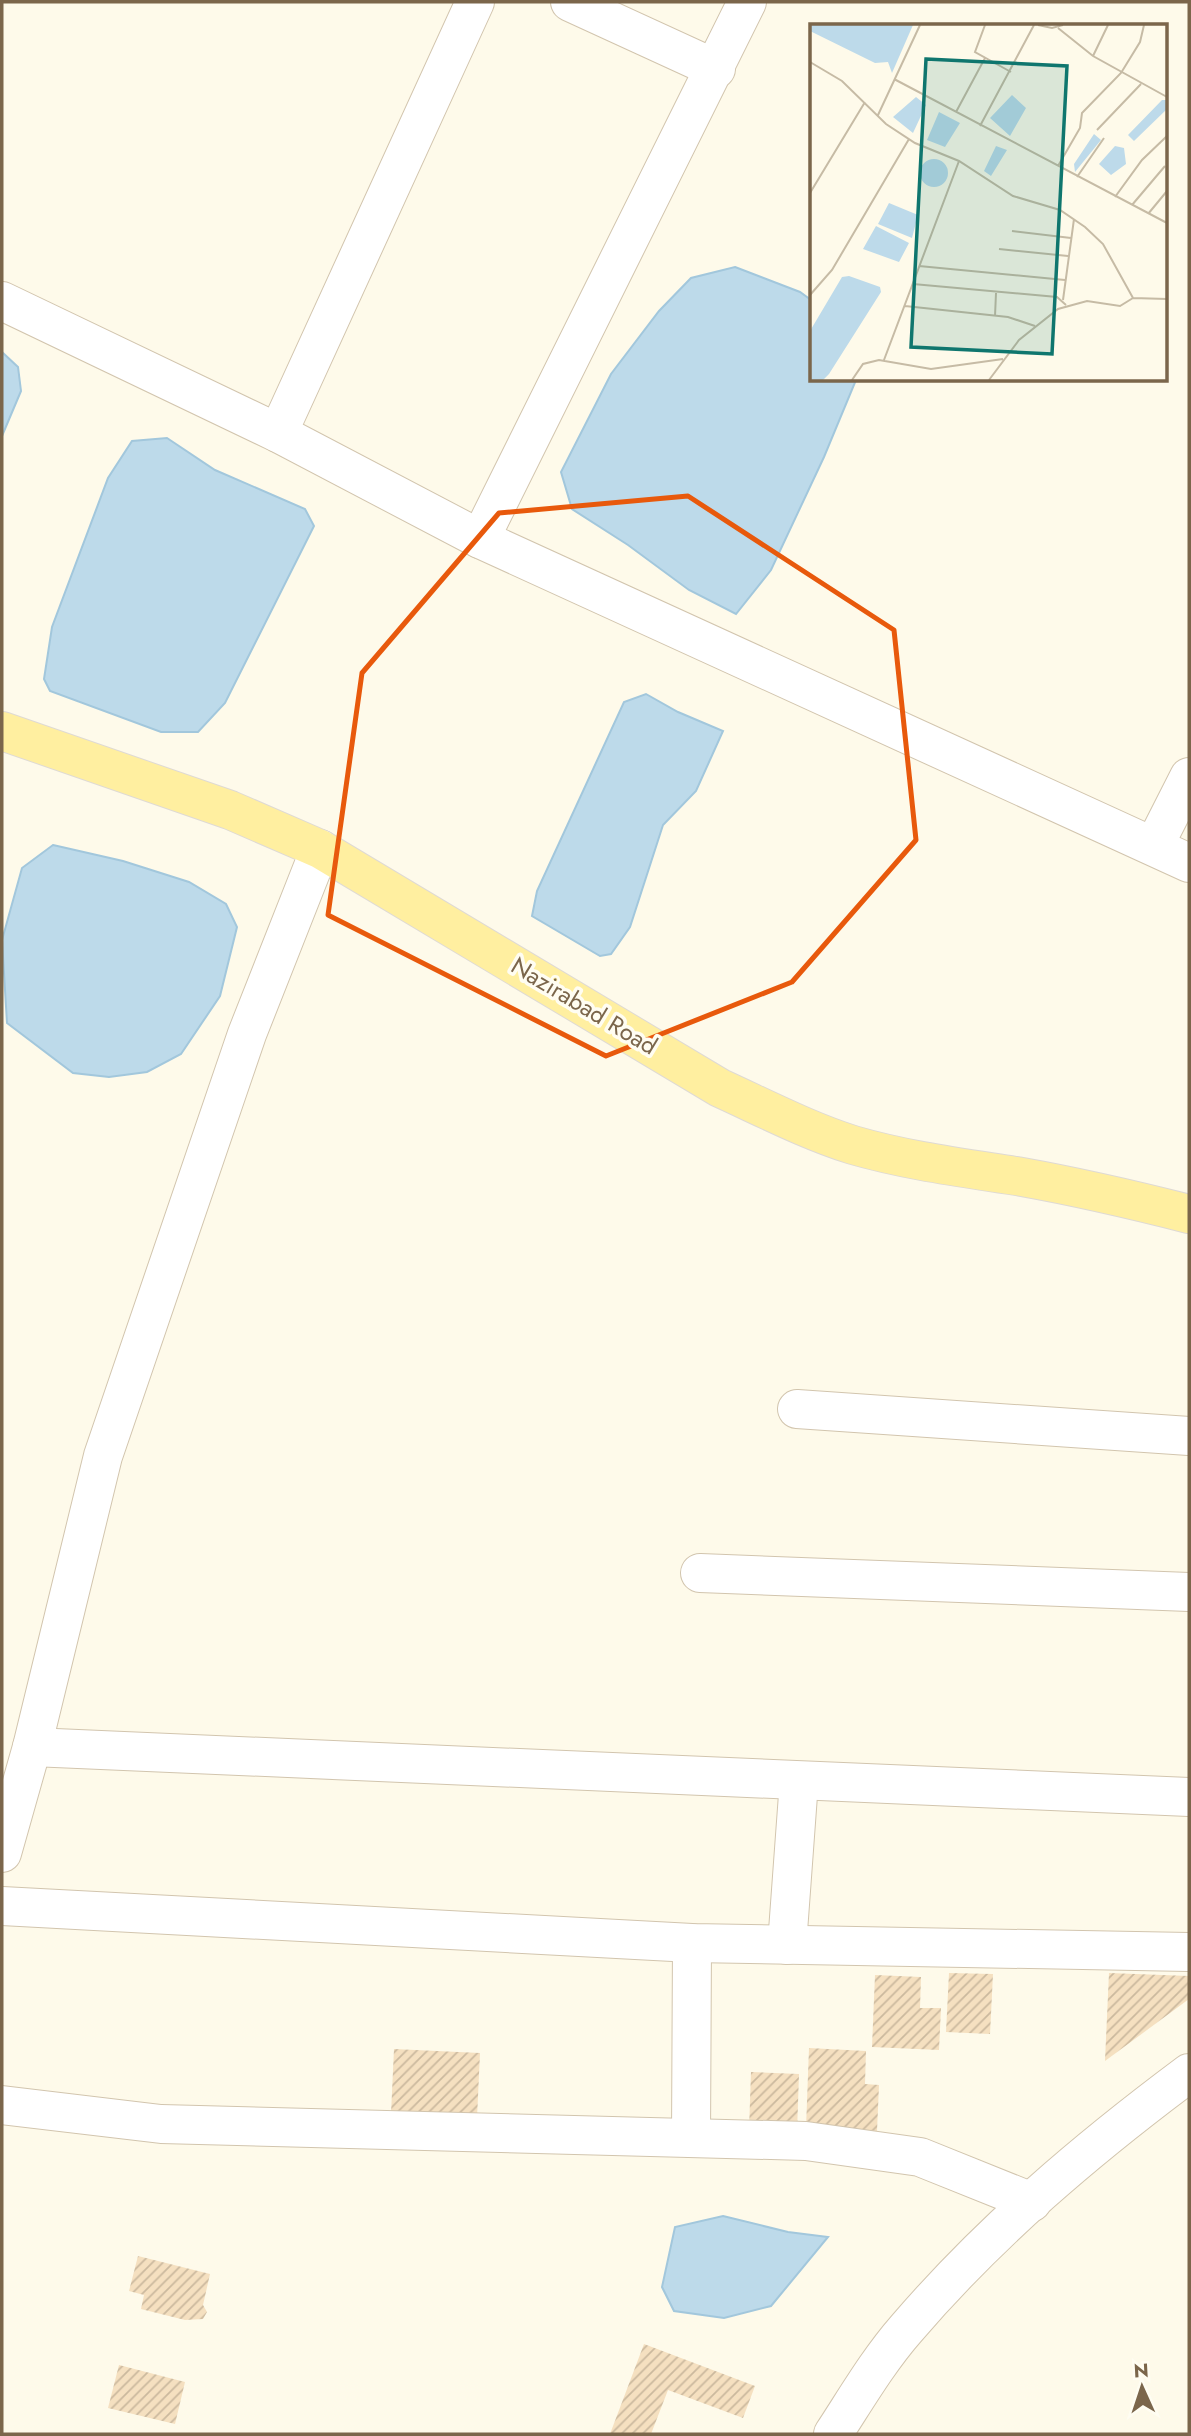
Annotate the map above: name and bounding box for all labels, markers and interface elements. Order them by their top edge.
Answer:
inset map [810,24,1166,382]
street label: Nazirabad Road [504,948,664,1063]
north arrow [1107,2352,1177,2422]
text: N [1133,2357,1149,2384]

